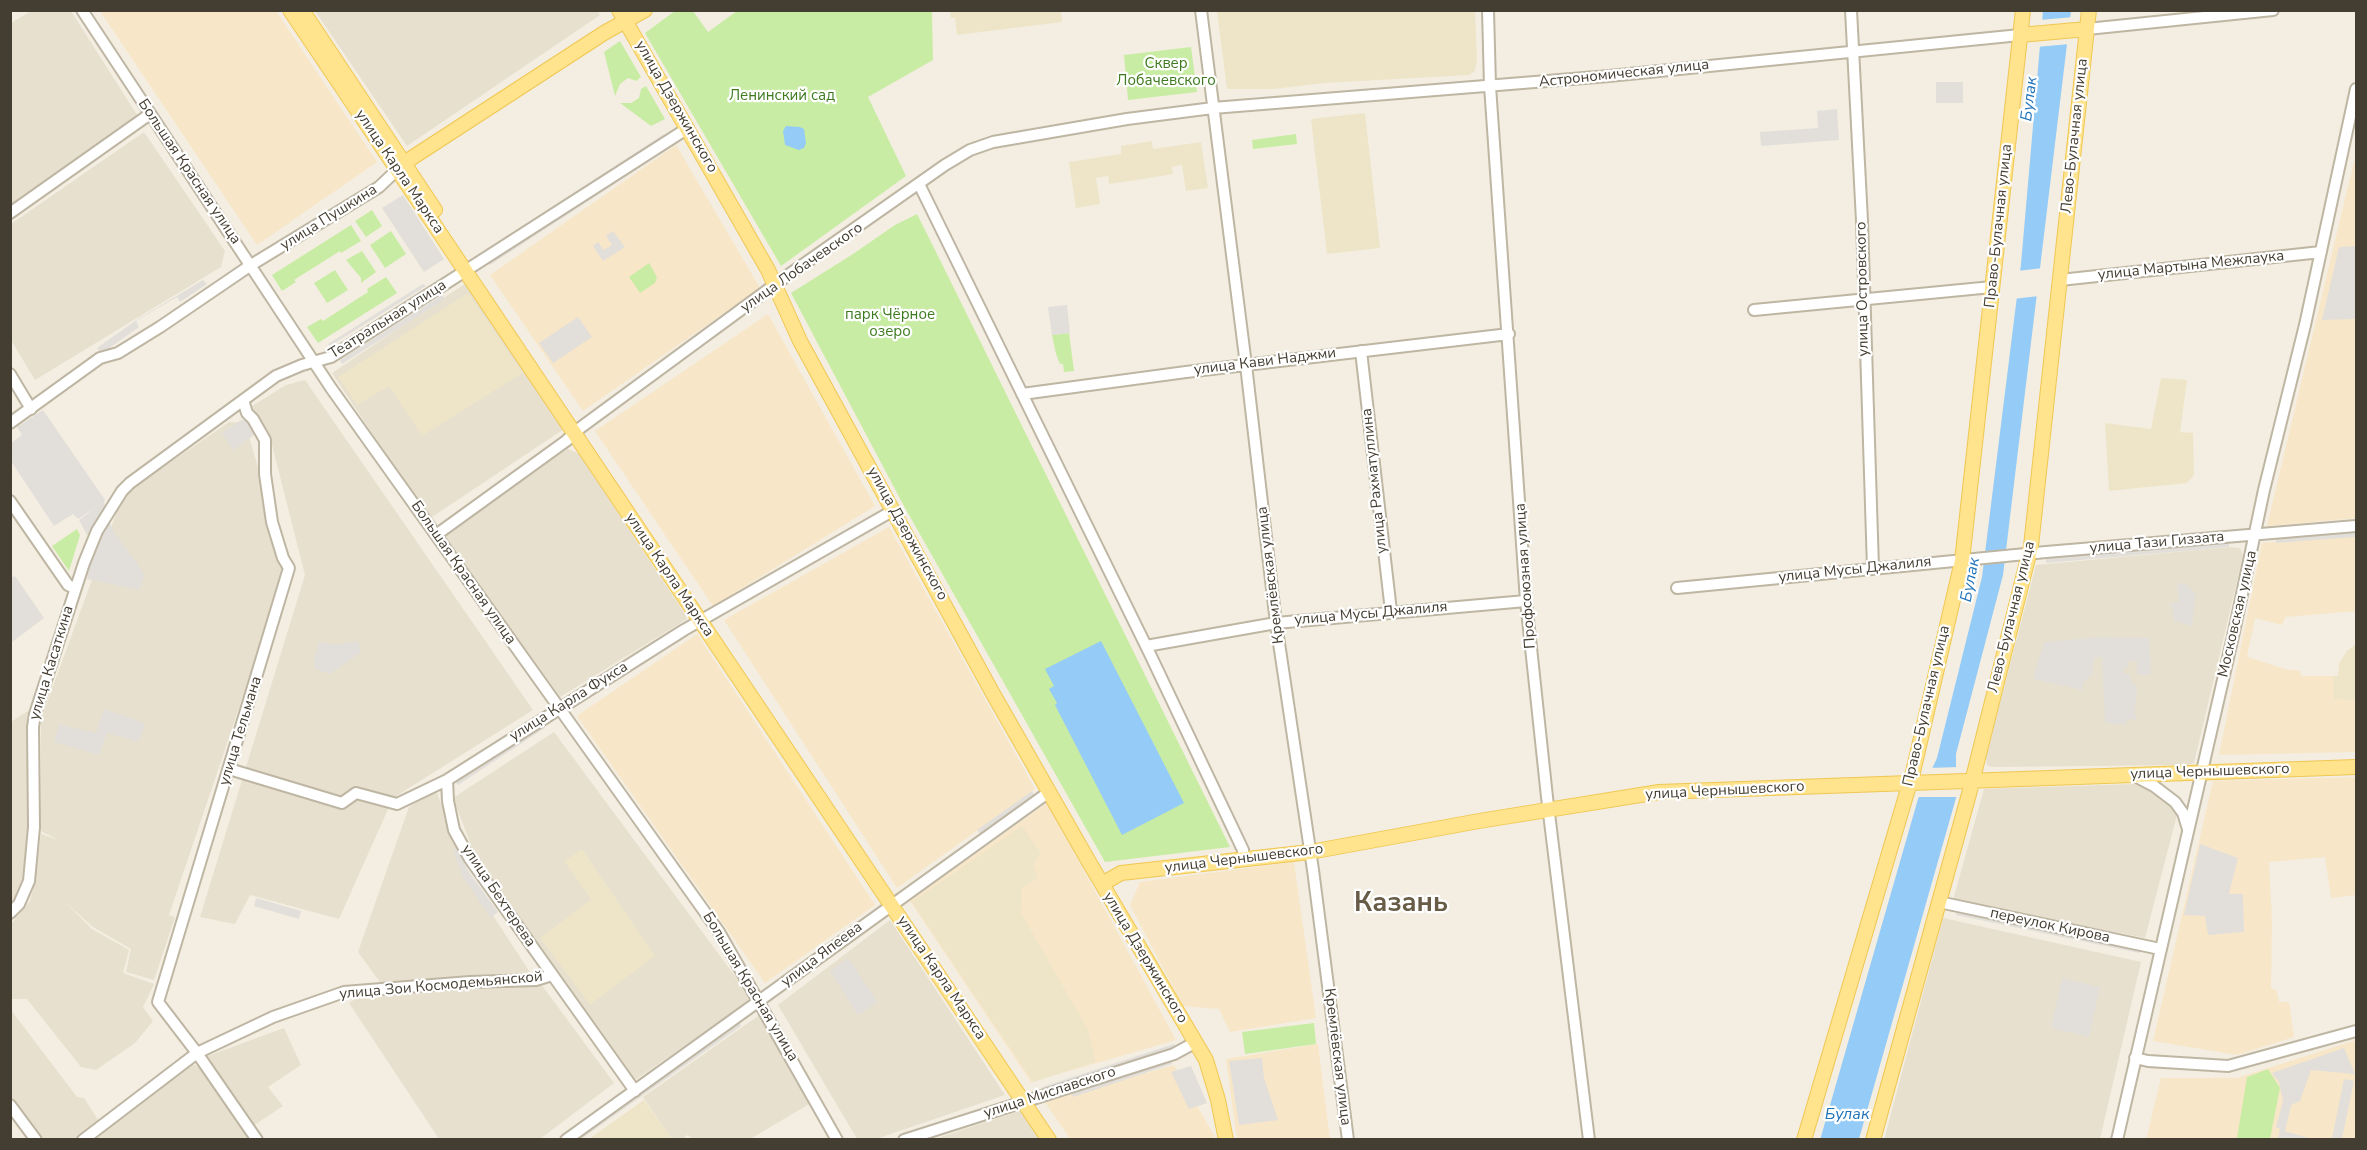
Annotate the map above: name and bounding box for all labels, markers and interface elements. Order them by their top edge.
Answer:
street label: улица Дзержинского [631,38,721,176]
park label: Сквер Лобачевского [1116,55,1216,90]
street label: Астрономическая улица [1538,56,1710,92]
street label: Лево-Булачная улица [2058,58,2092,214]
water label: Булак [2018,76,2042,122]
park label: Ленинский сад [729,87,835,105]
street label: Большая Красная улица [134,96,244,248]
street label: улица Карла Маркса [351,107,447,237]
street label: Право-Булачная улица [1981,143,2017,309]
street label: улица Пушкина [277,181,381,255]
street label: улица Лобачевского [737,219,867,317]
street label: улица Островского [1853,221,1873,357]
street label: улица Мартына Межлаука [2097,247,2285,285]
street label: Театральная улица [326,277,450,363]
park label: парк Чёрное озеро [845,306,935,341]
street label: улица Кави Наджми [1193,344,1337,380]
street label: улица Рахматуллина [1358,407,1392,555]
street label: улица Дзержинского [863,464,951,604]
street label: Большая Красная улица [407,498,519,648]
street label: Профсоюзная улица [1512,503,1540,649]
street label: Кремлёвская улица [1254,505,1288,645]
street label: улица Карла Маркса [621,510,717,640]
street label: улица Тази Гиззата [2089,528,2225,558]
street label: Лево-Булачная улица [1984,539,2040,695]
street label: Московская улица [2215,549,2261,679]
street label: улица Мусы Джалиля [1778,553,1932,587]
water label: Булак [1957,556,1985,604]
street label: улица Мусы Джалиля [1294,598,1448,630]
street label: улица Касаткина [26,604,78,722]
street label: Право-Булачная улица [1900,624,1954,788]
street label: улица Карла Фукса [506,658,632,746]
street label: улица Тельмана [216,674,266,788]
street label: улица Чернышевского [2130,760,2290,784]
street label: улица Чернышевского [1645,778,1805,804]
street label: улица Чернышевского [1164,840,1324,878]
street label: улица Бехтерева [457,841,539,951]
district label: Казань [1354,888,1448,920]
street label: улица Дзержинского [1099,889,1191,1027]
street label: переулок Кирова [1988,905,2112,947]
street label: Большая Красная улица [698,909,802,1065]
street label: улица Карла Маркса [893,913,989,1043]
street label: улица Япеева [778,919,866,991]
street label: улица Зои Космодемьянской [339,968,543,1004]
street label: Кремлёвская улица [1320,987,1354,1127]
street label: улица Миславского [982,1063,1118,1123]
water label: Булак [1825,1105,1869,1125]

